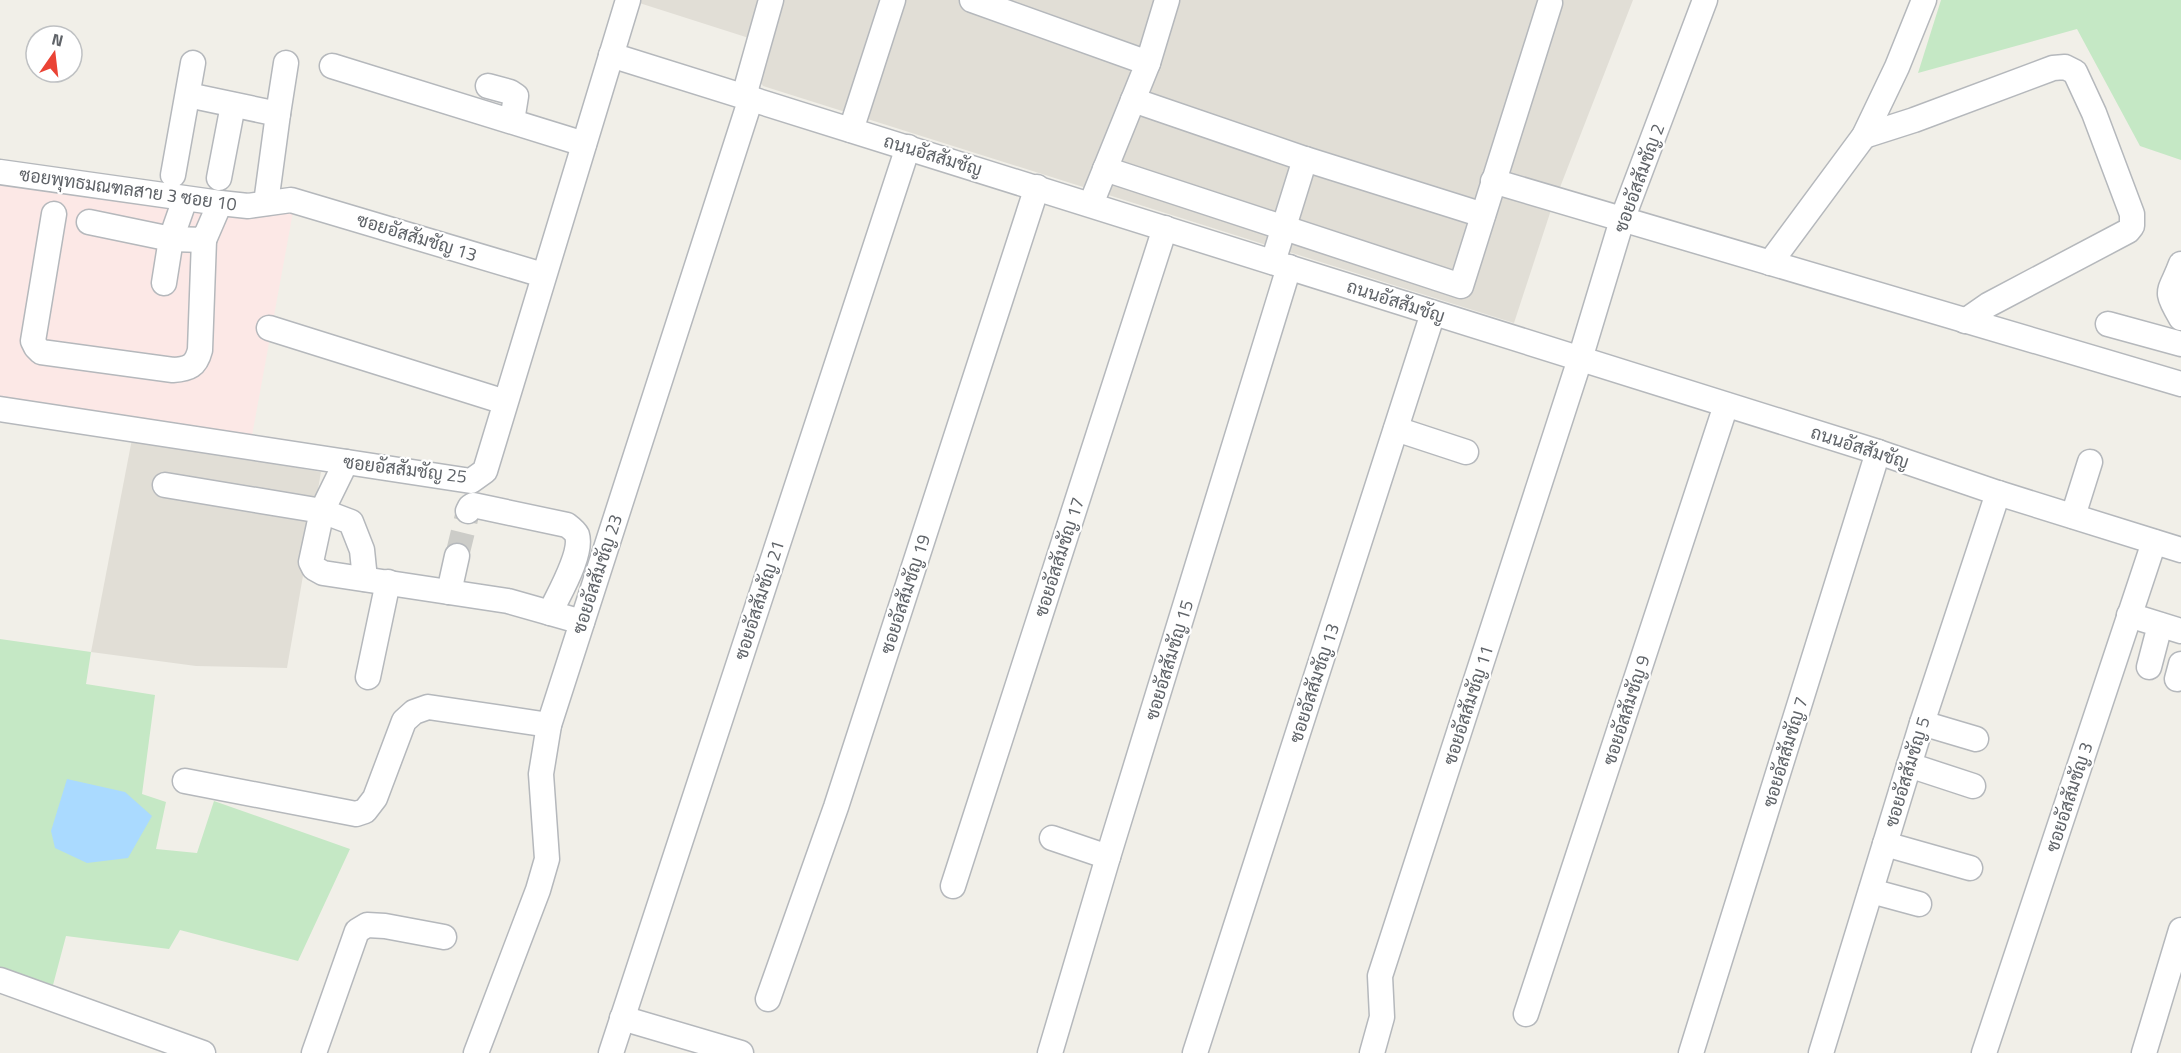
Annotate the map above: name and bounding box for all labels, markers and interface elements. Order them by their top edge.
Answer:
north arrow [24,24,84,84]
text: N [49,26,66,52]
street label: ซอยอัสสัมชัญ 2 [1607,120,1671,236]
street label: ถนนอัสสัมชัญ [880,127,986,183]
street label: ซอยพุทธมณฑลสาย 3 ซอย 10 [18,160,238,218]
street label: ซอยอัสสัมชัญ 13 [354,206,480,268]
street label: ถนนอัสสัมชัญ [1343,272,1449,330]
street label: ถนนอัสสัมชัญ [1807,418,1913,476]
street label: ซอยอัสสัมชัญ 25 [342,448,468,490]
street label: ซอยอัสสัมชัญ 17 [1027,494,1091,620]
street label: ซอยอัสสัมชัญ 23 [565,511,629,637]
street label: ซอยอัสสัมชัญ 19 [873,531,937,657]
street label: ซอยอัสสัมชัญ 21 [727,537,791,663]
street label: ซอยอัสสัมชัญ 15 [1138,597,1200,723]
street label: ซอยอัสสัมชัญ 13 [1282,620,1346,746]
street label: ซอยอัสสัมชัญ 11 [1436,642,1500,768]
street label: ซอยอัสสัมชัญ 9 [1595,651,1657,769]
street label: ซอยอัสสัมชัญ 7 [1755,693,1815,811]
street label: ซอยอัสสัมชัญ 5 [1877,713,1937,831]
street label: ซอยอัสสัมชัญ 3 [2038,738,2100,856]

